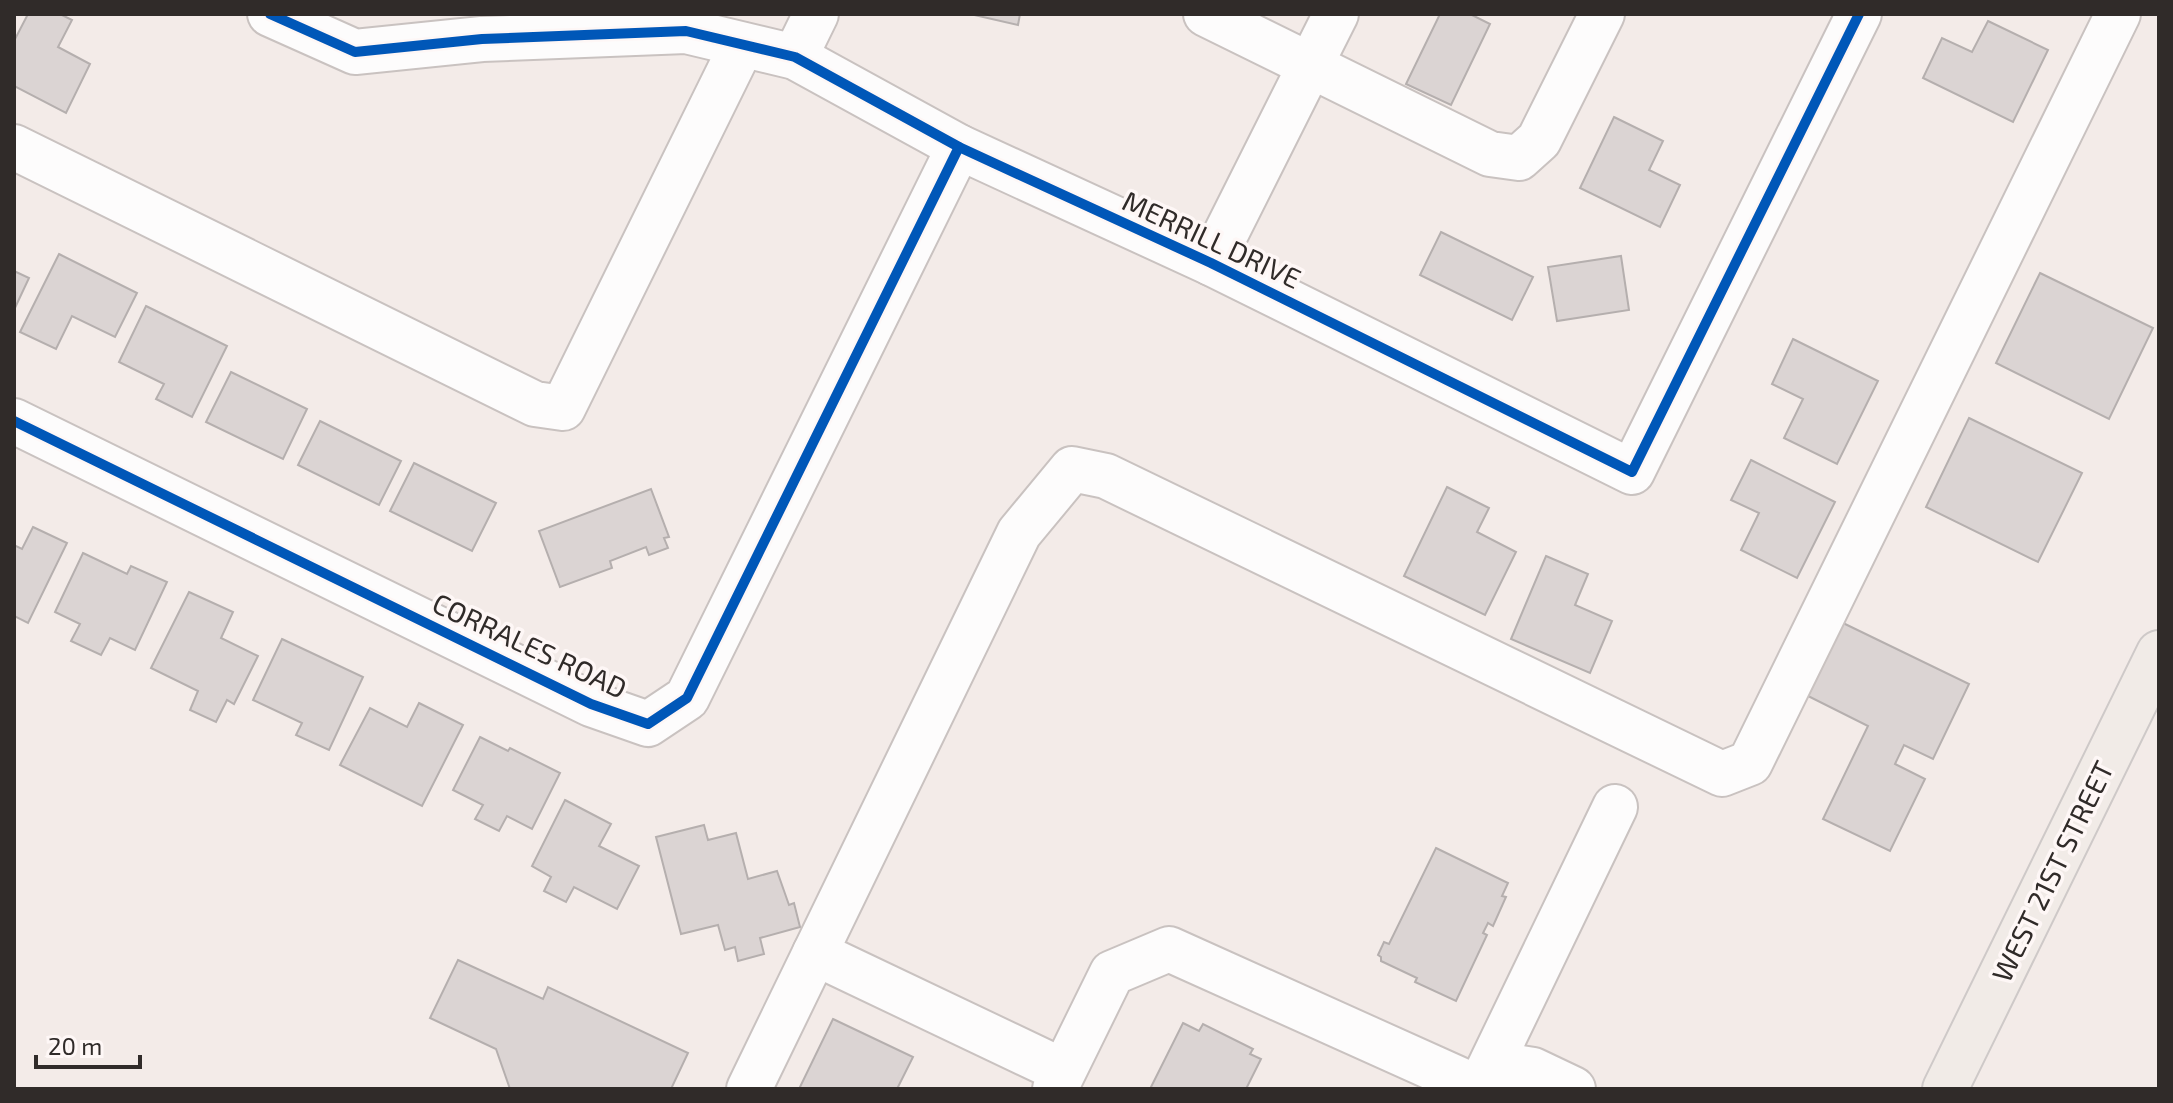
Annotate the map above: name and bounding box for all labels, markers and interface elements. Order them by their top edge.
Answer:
street label: MERRILL DRIVE [1118,183,1306,295]
street label: CORRALES ROAD [428,585,632,705]
street label: WEST 21ST STREET [1984,755,2120,987]
scale bar [36,1019,140,1069]
text: 20 m [48,1031,102,1060]

